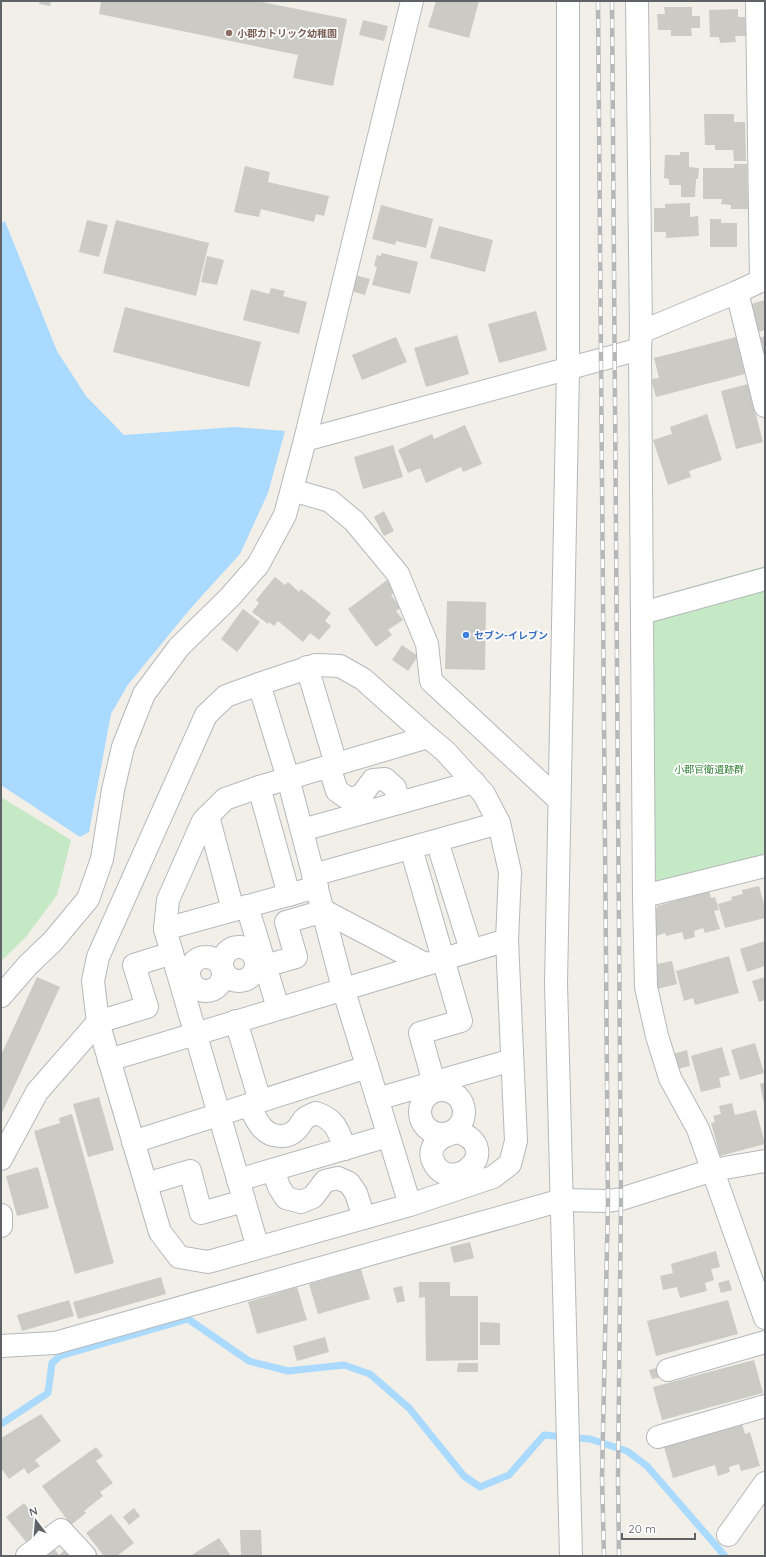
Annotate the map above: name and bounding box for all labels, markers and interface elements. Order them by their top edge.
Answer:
place label: 小郡カトリック幼稚園 [237,27,337,40]
marker: 小郡カトリック幼稚園 [224,28,234,38]
place label: セブン-イレブン [474,629,548,642]
marker: セブン-イレブン [461,630,471,640]
park label: 小郡官衛遺跡群 [674,763,744,776]
north arrow [16,1501,56,1541]
text: N [27,1504,39,1519]
scale bar [622,1515,695,1541]
text: 20 m [628,1521,656,1536]

